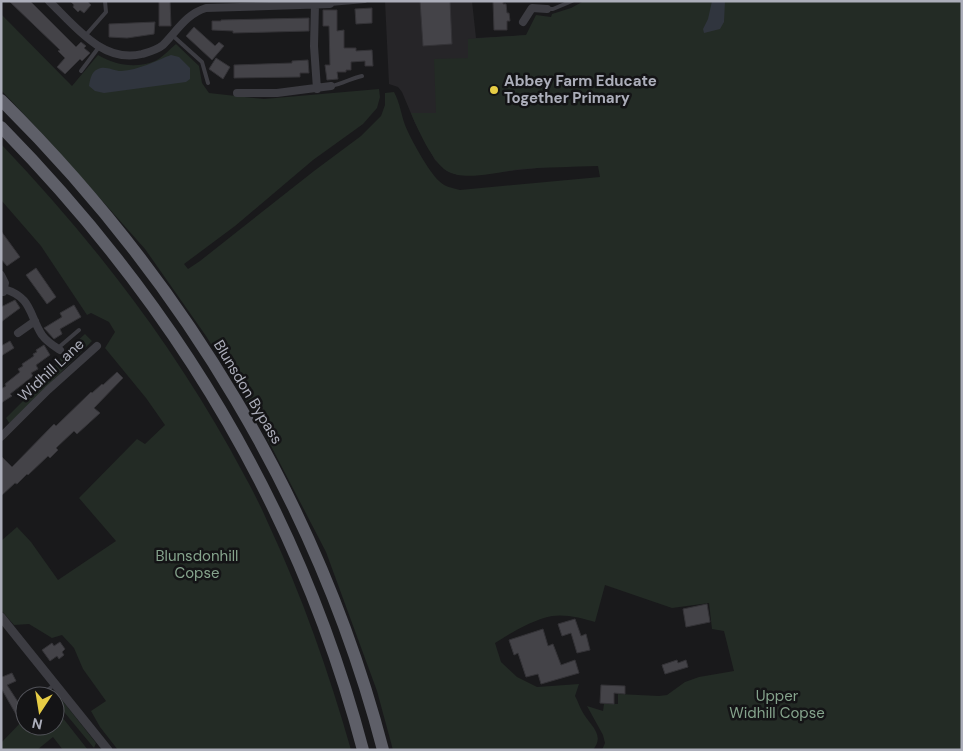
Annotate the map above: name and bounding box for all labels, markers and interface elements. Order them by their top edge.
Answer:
place label: Abbey Farm Educate Together Primary [504,71,657,108]
marker: Abbey Farm Educate Together Primary [488,84,500,96]
street label: Widhill Lane [14,334,88,406]
street label: Blunsdon Bypass [209,336,287,448]
park label: Blunsdonhill Copse [156,546,238,583]
north arrow [15,686,65,736]
park label: Upper Widhill Copse [729,686,825,723]
text: N [30,714,44,734]

